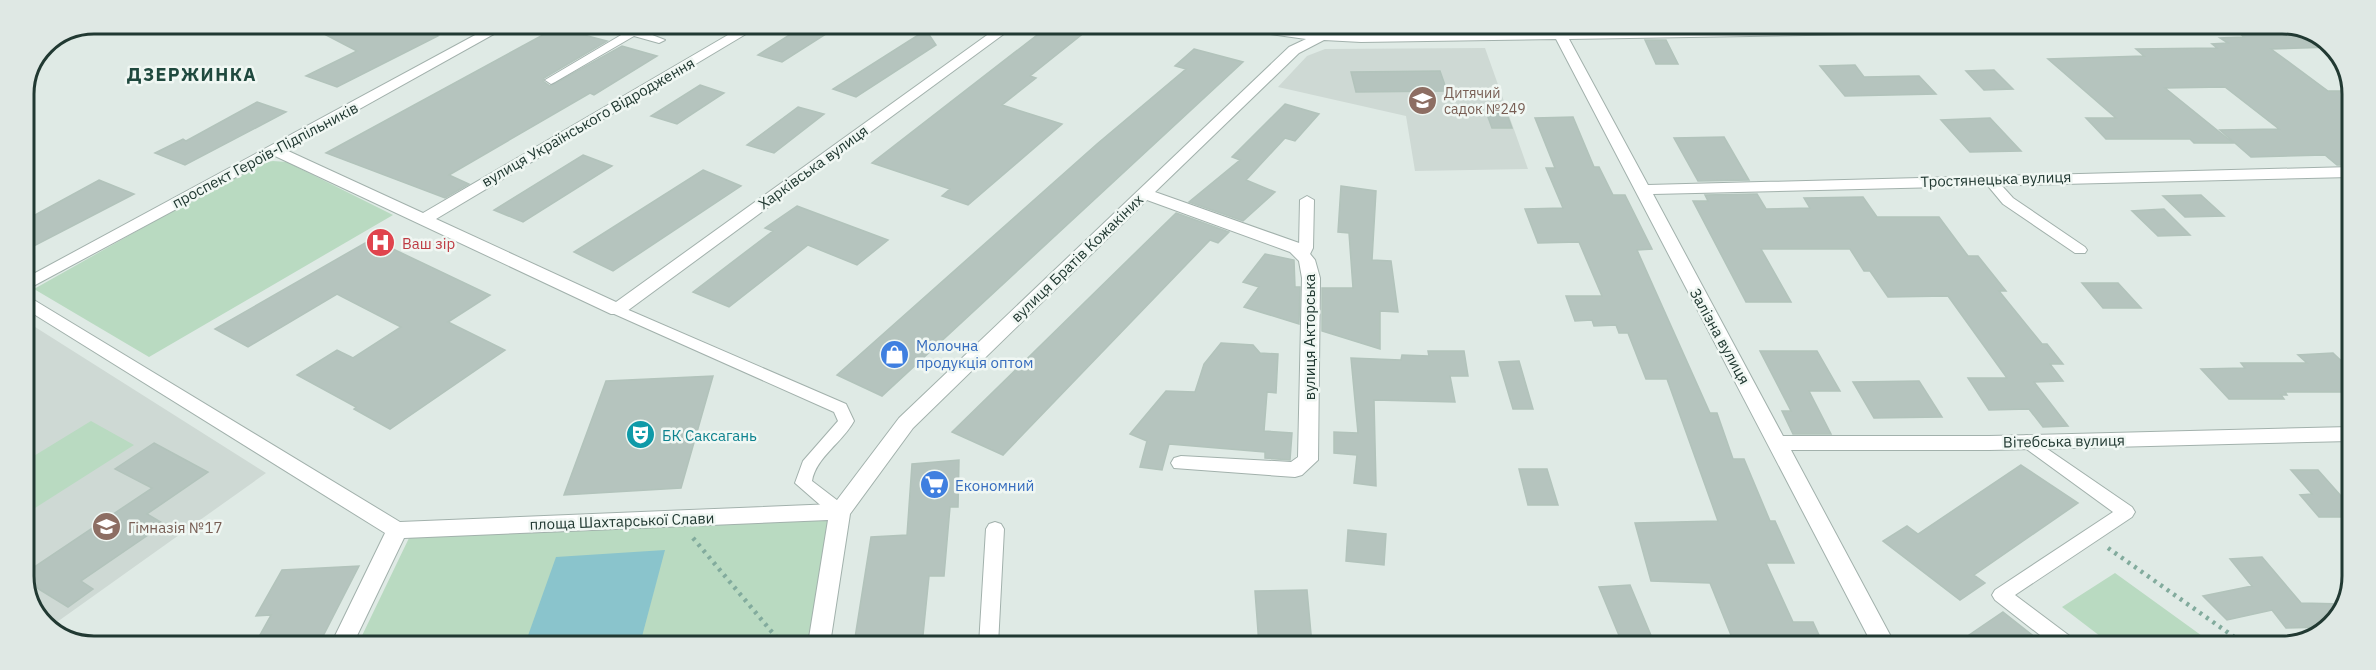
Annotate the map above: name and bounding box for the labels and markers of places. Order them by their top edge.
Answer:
place label: Дитячий садок №249 [1444,84,1526,118]
school or university icon: Дитячий садок №249 [1407,85,1439,117]
hospital icon: Ваш зір [365,227,397,259]
place label: Ваш зір [402,234,455,253]
place label: Молочна продукція оптом [916,336,1033,372]
shop icon: Молочна продукція оптом [879,338,911,370]
theatre icon: БК Саксагань [625,419,657,451]
place label: БК Саксагань [662,426,757,445]
supermarket icon: Економний [918,469,950,501]
place label: Економний [955,476,1034,495]
school or university icon: Гімназія №17 [91,511,123,543]
place label: Гімназія №17 [128,518,222,537]

